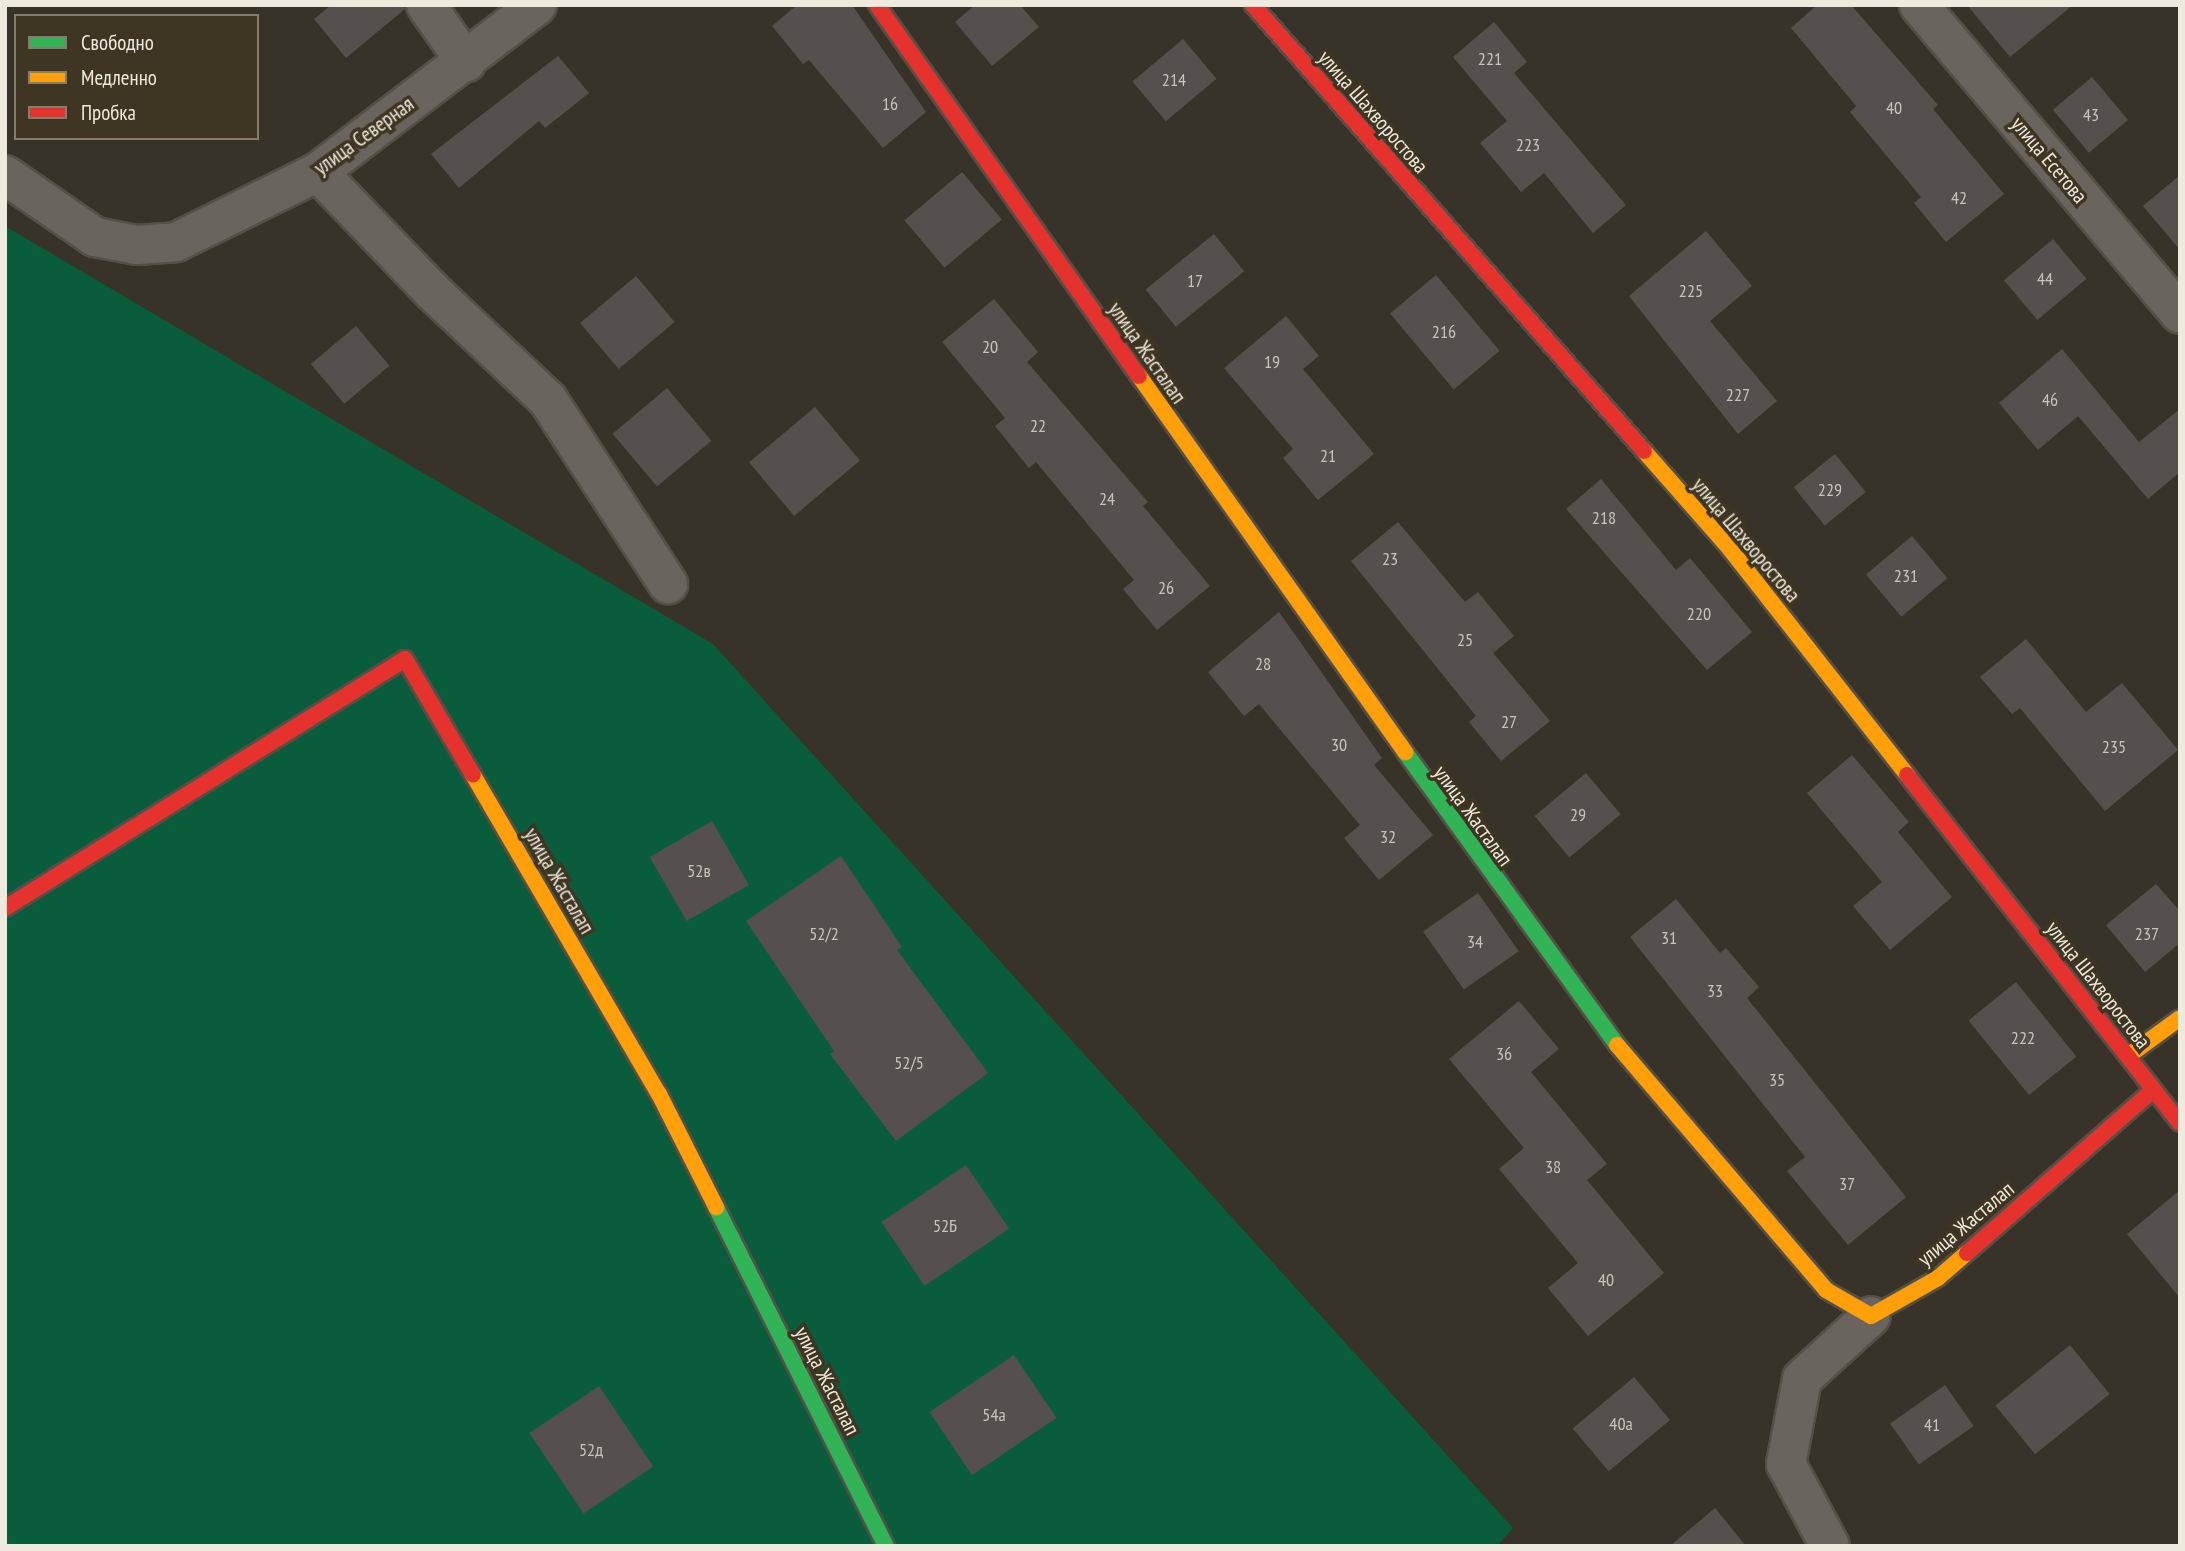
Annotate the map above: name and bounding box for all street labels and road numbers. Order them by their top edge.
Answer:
street label: улица Шахворостова [1313,45,1433,179]
street label: улица Северная [309,91,419,181]
street label: улица Есетова [2006,112,2092,208]
street label: улица Жасталап [1103,297,1191,409]
street label: улица Шахворостова [1687,473,1805,607]
street label: улица Жасталап [1428,761,1518,871]
street label: улица Жасталап [519,824,599,938]
street label: улица Шахворостова [2040,916,2156,1054]
street label: улица Жасталап [1913,1176,2019,1272]
street label: улица Жасталап [789,1323,865,1439]

